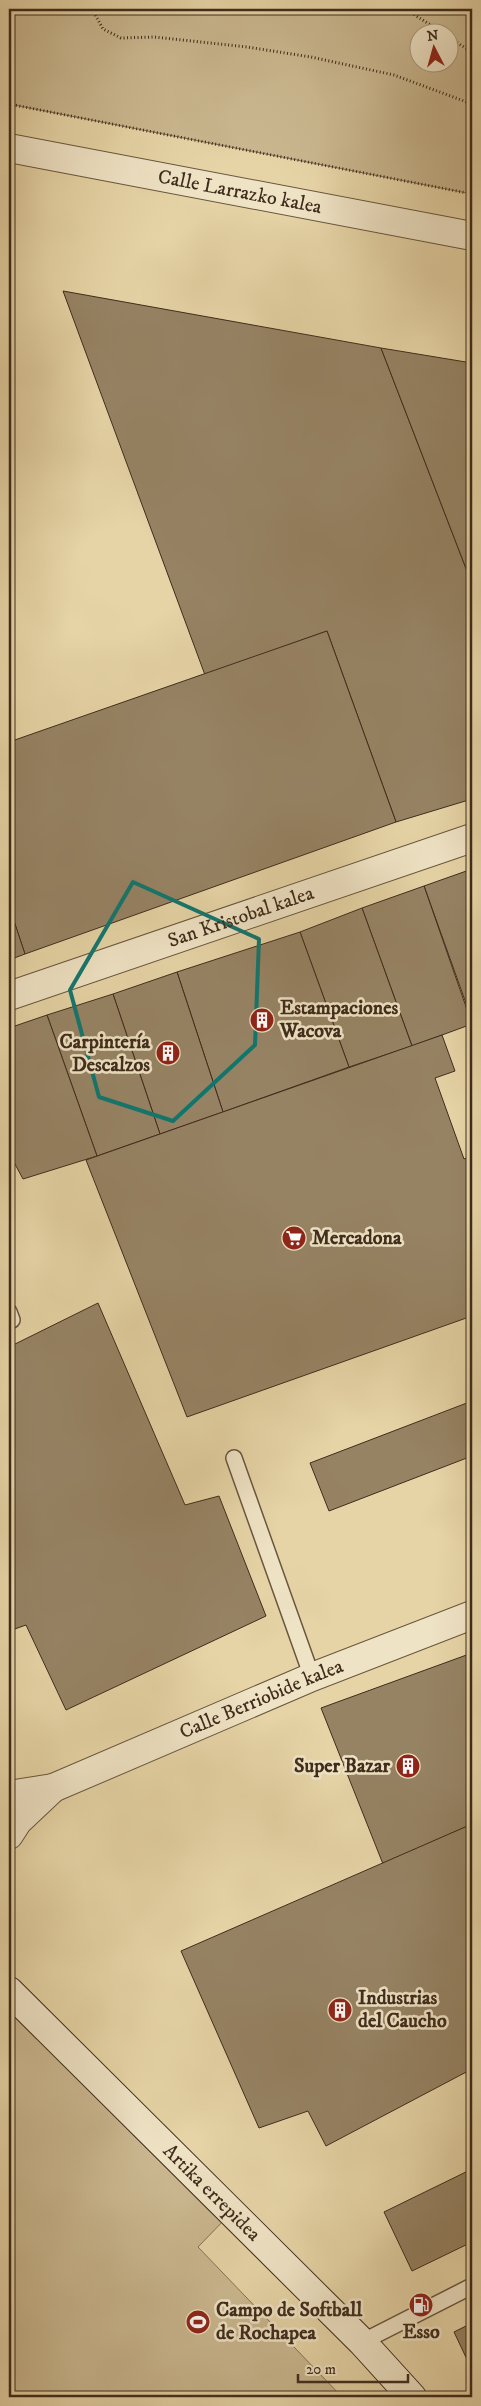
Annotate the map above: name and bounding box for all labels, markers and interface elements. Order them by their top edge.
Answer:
north arrow [408,22,458,72]
text: N [426,26,440,46]
street label: Calle Larrazko kalea [156,164,324,220]
street label: San Kristobal kalea [165,880,318,953]
place label: Estampaciones Wacova [279,996,398,1044]
building icon: Estampaciones Wacova [249,1007,275,1033]
place label: Carpintería Descalzos [59,1030,150,1078]
building icon: Carpintería Descalzos [155,1040,181,1066]
supermarket icon: Mercadona [281,1225,307,1251]
place label: Mercadona [312,1226,402,1251]
street label: Calle Berriobide kalea [176,1653,347,1745]
building icon: Super Bazar [395,1753,421,1779]
place label: Super Bazar [294,1754,391,1779]
place label: Industrias del Caucho [358,1986,447,2034]
building icon: Industrias del Caucho [327,1997,353,2023]
street label: Artika errepidea [158,2139,266,2247]
fuel station icon: Esso [408,2292,434,2318]
place label: Campo de Softball de Rochapea [216,2298,363,2346]
sports icon: Campo de Softball de Rochapea [185,2309,211,2335]
place label: Esso [402,2320,440,2345]
scale bar [298,2351,408,2383]
text: 20 m [306,2360,336,2379]

